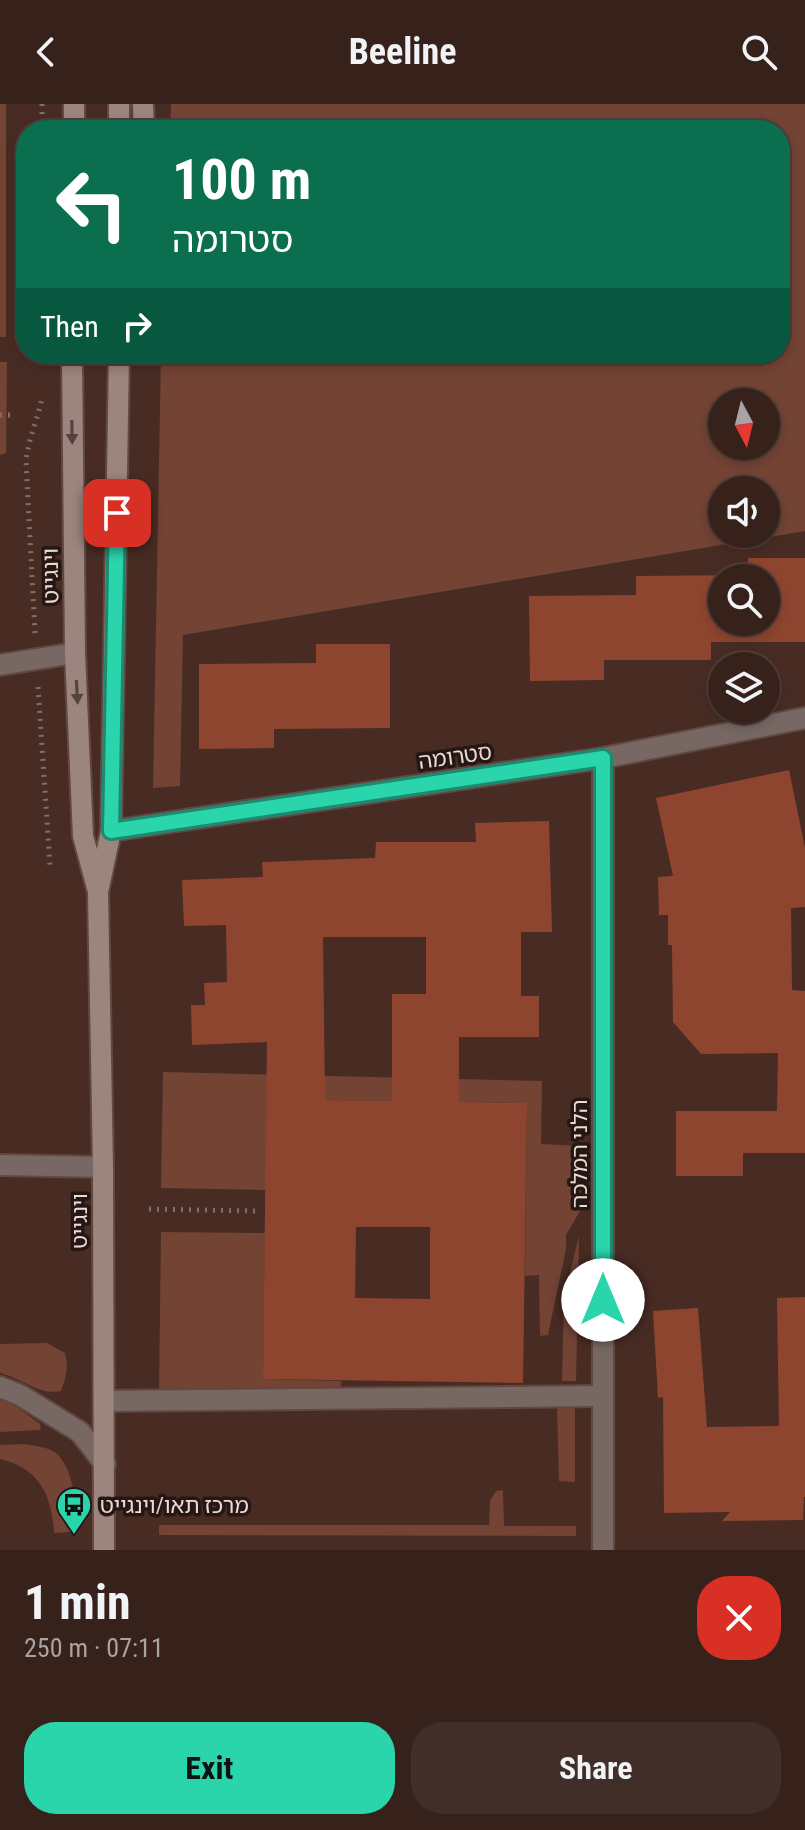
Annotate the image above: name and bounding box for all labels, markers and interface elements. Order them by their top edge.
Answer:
icon: back [24,30,68,74]
icon: search [737,30,781,74]
text: Beeline [349,31,456,73]
text: 100 m [172,147,311,213]
icon: left [40,152,144,256]
text: סטרומה [172,219,293,261]
icon: right [115,304,159,348]
text: Then [40,309,99,344]
north arrow [708,388,780,460]
map controls [708,388,780,724]
one-way arrow [66,420,78,445]
button: sound [708,476,780,548]
pin [83,479,151,547]
icon: arrive [95,491,139,535]
street label: וינגייט [38,548,63,604]
button: search [708,564,780,636]
button: layers [708,652,780,724]
one-way arrow [71,680,84,705]
street label: סטרומה [417,739,494,774]
street label: הלני המלכה [567,1099,592,1209]
street label: וינגייט [67,1193,92,1249]
position arrow [561,1258,645,1342]
bus stop icon: מרכז תאו/וינגייט [55,1486,93,1536]
place label: מרכז תאו/וינגייט [100,1493,249,1518]
text: 1 min [24,1574,131,1631]
button: close [697,1576,781,1660]
text: 250 m · 07:11 [24,1633,164,1663]
button: Exit [24,1722,395,1814]
button: Share [411,1722,781,1814]

